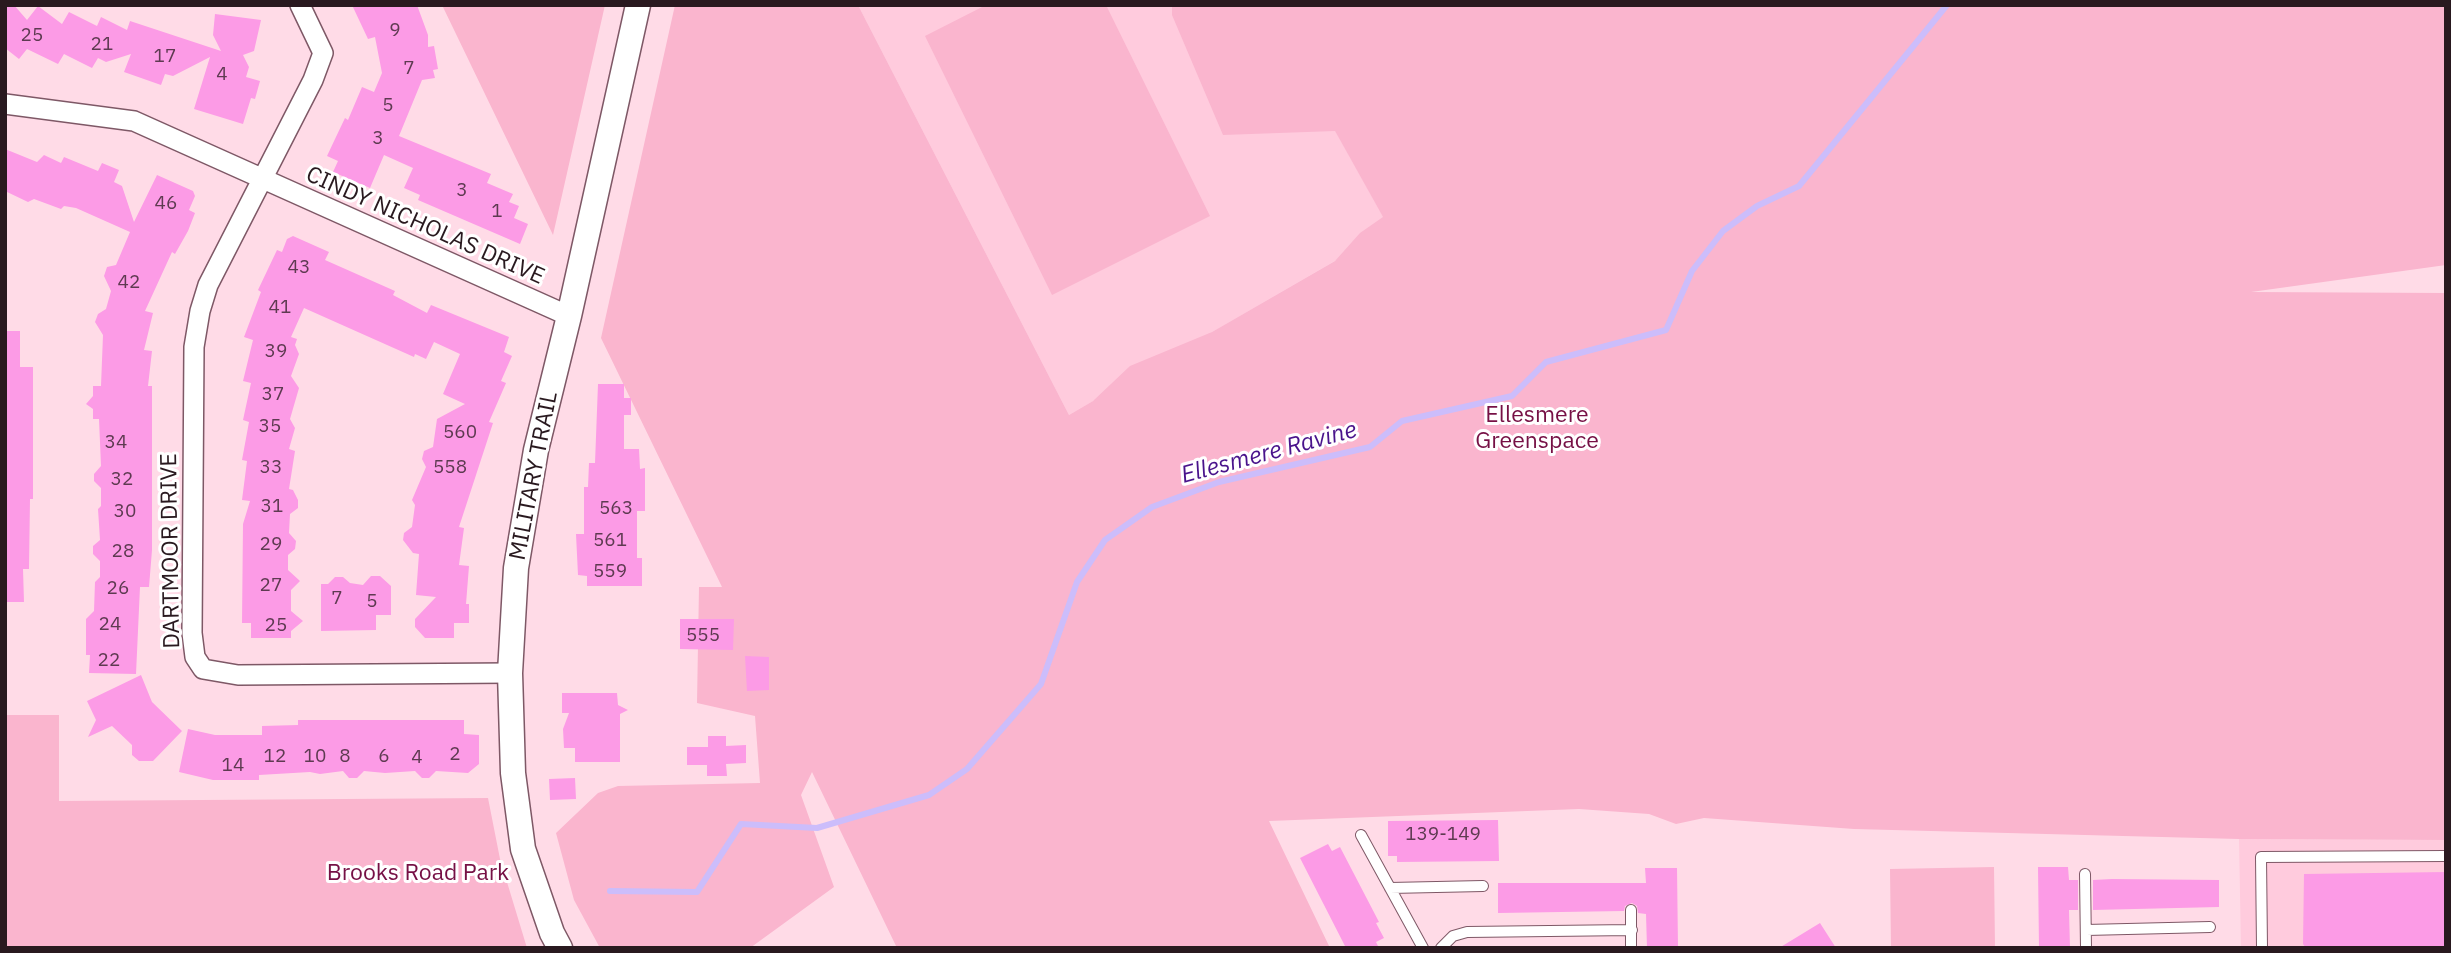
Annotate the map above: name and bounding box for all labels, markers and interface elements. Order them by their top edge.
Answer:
house number: 9 [389,20,401,42]
house number: 25 [21,25,43,47]
house number: 21 [91,34,113,56]
house number: 17 [154,46,176,68]
house number: 7 [403,58,415,80]
house number: 4 [216,64,228,86]
house number: 5 [382,95,394,117]
house number: 3 [372,128,384,150]
street label: CINDY NICHOLAS DRIVE [301,161,549,291]
house number: 3 [456,180,468,202]
house number: 46 [155,193,177,215]
house number: 1 [491,201,503,223]
house number: 43 [288,257,310,279]
house number: 42 [118,272,140,294]
house number: 41 [269,297,291,319]
house number: 39 [265,341,287,363]
house number: 37 [262,384,284,406]
street label: MILITARY TRAIL [504,389,564,563]
park label: Ellesmere Greenspace [1475,401,1599,455]
house number: 35 [259,416,281,438]
water label: Ellesmere Ravine [1178,416,1360,490]
house number: 560 [443,422,477,444]
house number: 34 [105,432,127,454]
street label: DARTMOOR DRIVE [155,453,187,649]
house number: 33 [260,457,282,479]
house number: 558 [433,457,467,479]
house number: 32 [111,469,133,491]
house number: 31 [261,496,283,518]
house number: 563 [599,498,633,520]
house number: 30 [114,501,136,523]
house number: 561 [593,530,627,552]
house number: 29 [260,534,282,556]
house number: 28 [112,541,134,563]
house number: 559 [593,561,627,583]
house number: 27 [260,575,282,597]
house number: 26 [107,578,129,600]
house number: 7 [331,588,343,610]
house number: 5 [366,591,378,613]
house number: 24 [99,614,121,636]
house number: 25 [265,615,287,637]
house number: 555 [686,625,720,647]
house number: 22 [98,650,120,672]
house number: 2 [449,744,461,766]
house number: 12 [264,746,286,768]
house number: 10 [304,746,326,768]
house number: 8 [339,746,351,768]
house number: 6 [378,746,390,768]
house number: 4 [411,747,423,769]
house number: 14 [222,755,244,777]
house number: 139-149 [1405,824,1481,846]
park label: Brooks Road Park [327,859,509,887]

